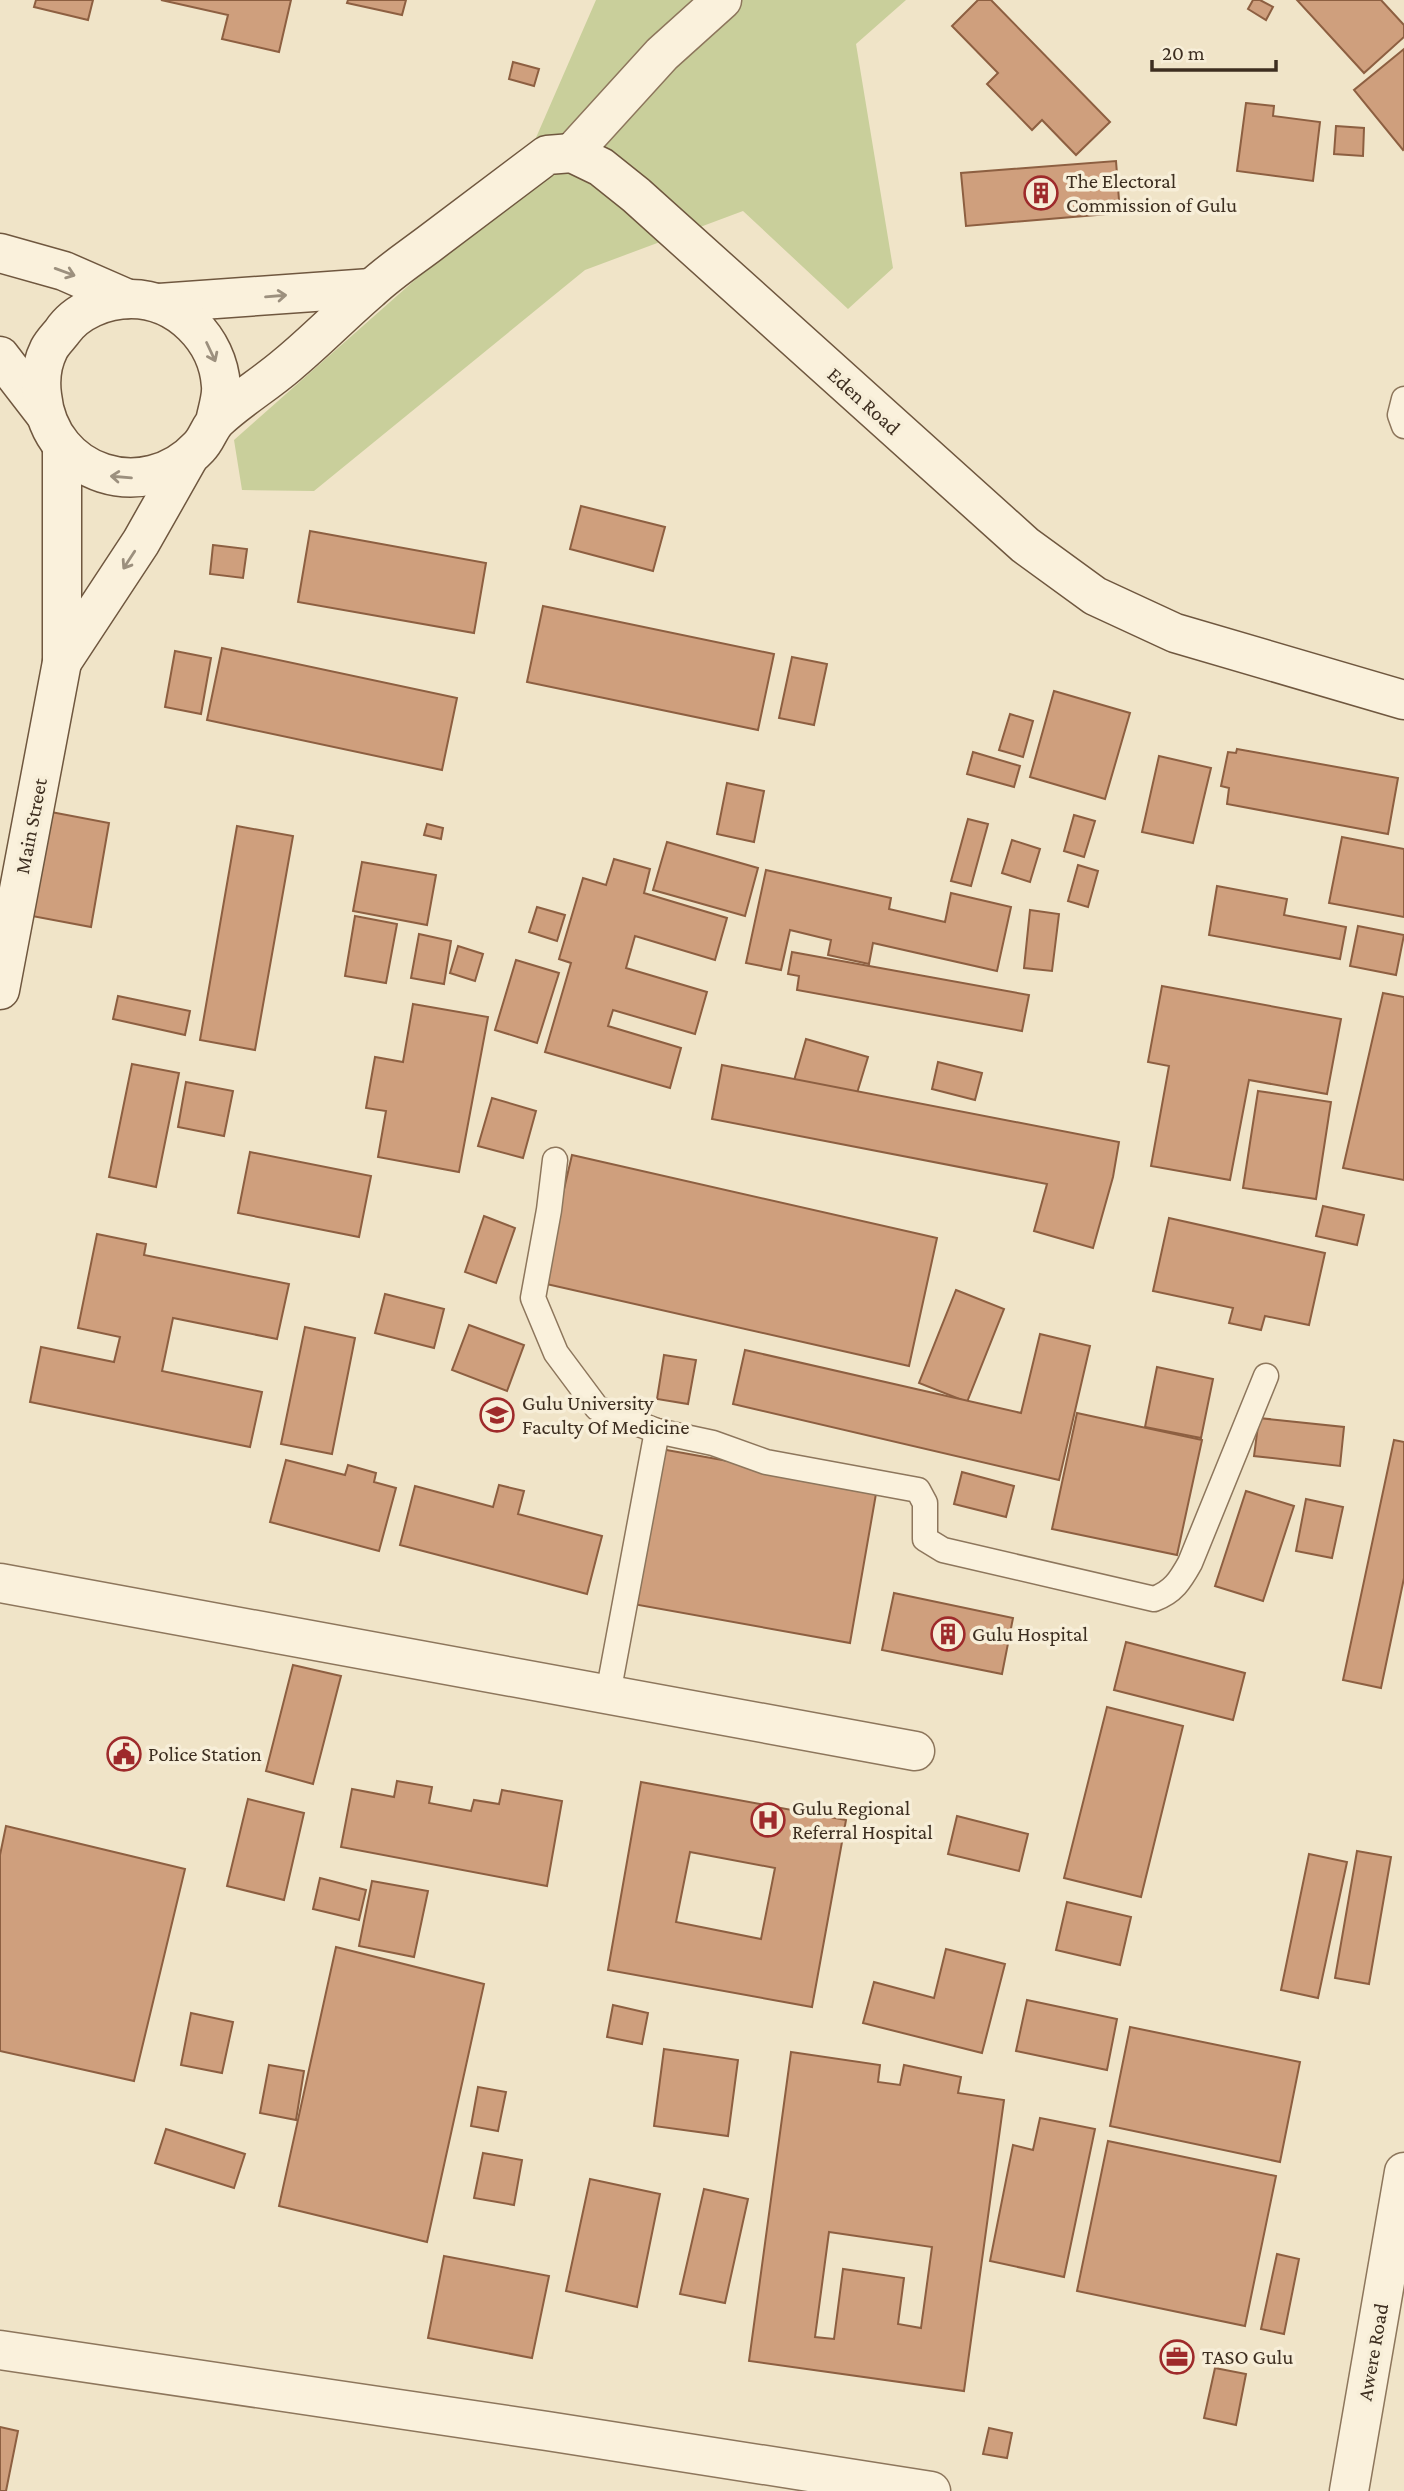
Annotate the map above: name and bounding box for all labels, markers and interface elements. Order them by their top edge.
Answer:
scale bar [1152,28,1276,72]
text: 20 m [1162,41,1205,65]
place label: The Electoral Commission of Gulu [1066,169,1237,217]
building icon: The Electoral Commission of Gulu [1022,174,1060,212]
one-way arrow [54,267,76,279]
one-way arrow [264,289,287,302]
one-way arrow [204,341,218,362]
street label: Eden Road [823,362,905,440]
one-way arrow [110,470,132,483]
one-way arrow [122,550,136,569]
street label: Main Street [10,775,52,876]
place label: Gulu University Faculty Of Medicine [522,1391,690,1439]
school or university icon: Gulu University Faculty Of Medicine [478,1396,516,1434]
building icon: Gulu Hospital [929,1615,967,1653]
place label: Gulu Hospital [972,1622,1088,1646]
public building icon: Police Station [105,1735,143,1773]
place label: Police Station [148,1742,262,1766]
place label: Gulu Regional Referral Hospital [792,1796,933,1844]
hospital icon: Gulu Regional Referral Hospital [749,1801,787,1839]
street label: Awere Road [1353,2301,1393,2403]
office icon: TASO Gulu [1158,2338,1196,2376]
place label: TASO Gulu [1202,2345,1293,2369]

